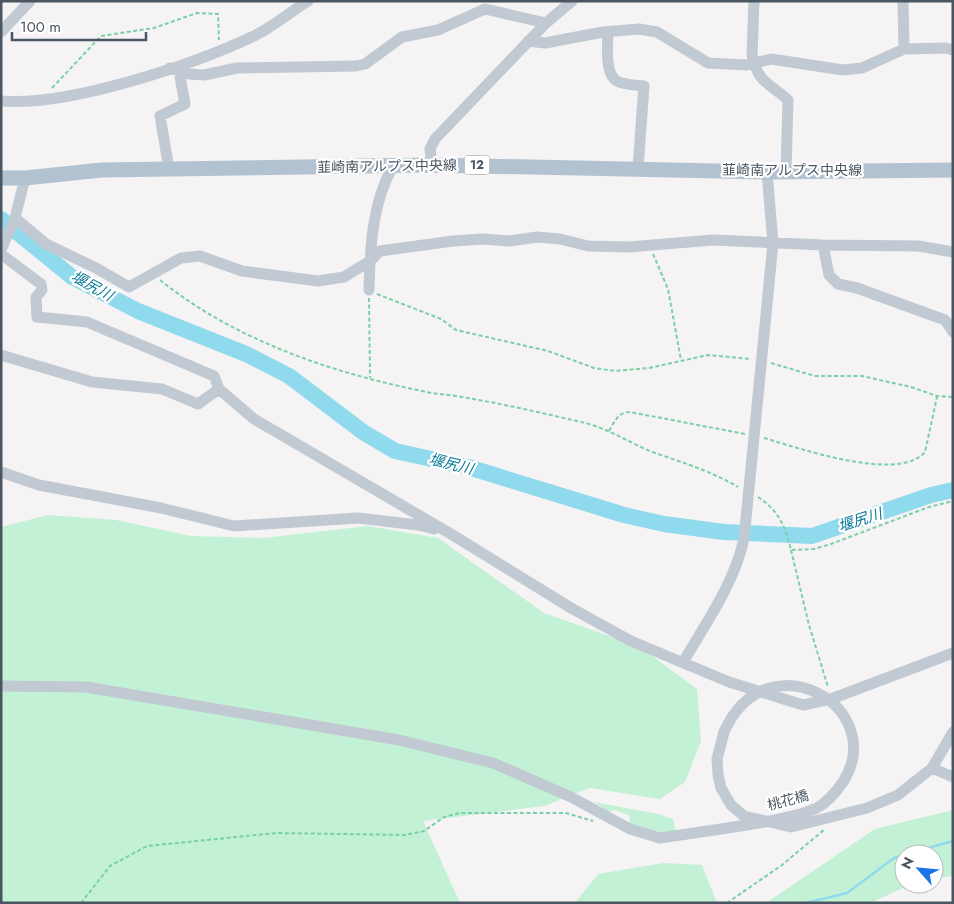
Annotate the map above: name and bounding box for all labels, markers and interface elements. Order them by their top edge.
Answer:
scale bar [12,10,146,42]
text: 100 m [20,16,61,38]
street label: 韮崎南アルプス中央線 [317,155,457,177]
road number: 12 [464,156,490,174]
street label: 韮崎南アルプス中央線 [722,160,862,180]
water label: 堰尻川 [67,265,119,307]
water label: 堰尻川 [426,448,477,481]
water label: 堰尻川 [835,502,887,537]
street label: 桃花橋 [765,785,811,815]
north arrow [894,844,944,894]
text: N [896,854,919,873]

